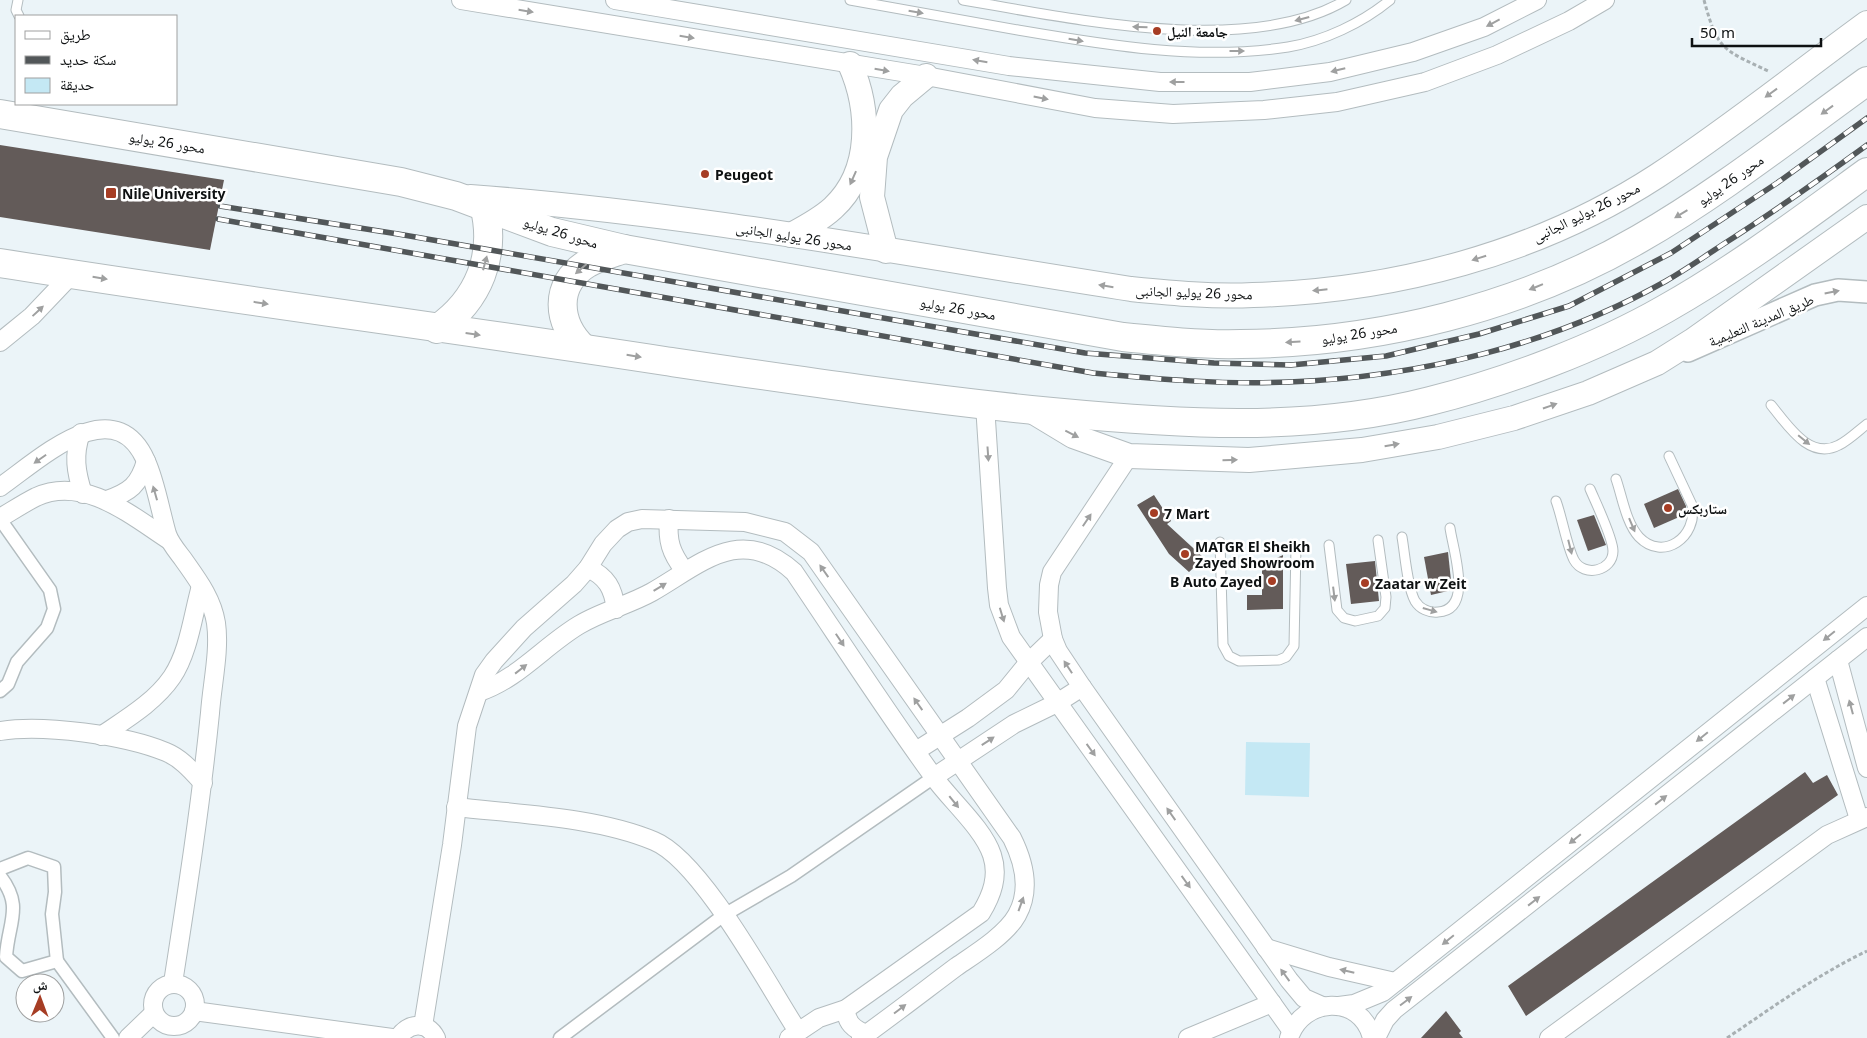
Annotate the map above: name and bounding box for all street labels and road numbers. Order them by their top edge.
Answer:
street label: محور 26 يوليو [128,127,206,157]
street label: محور 26 يوليو [1693,150,1767,210]
street label: محور 26 يوليو الجانبى [1529,178,1643,246]
street label: محور 26 يوليو [521,212,601,252]
street label: محور 26 يوليو الجانبى [735,217,853,255]
street label: محور 26 يوليو الجانبى [1135,280,1253,304]
street label: طريق المدينة التعليمية [1705,289,1817,352]
street label: محور 26 يوليو [918,292,998,324]
street label: محور 26 يوليو [1320,318,1398,348]

